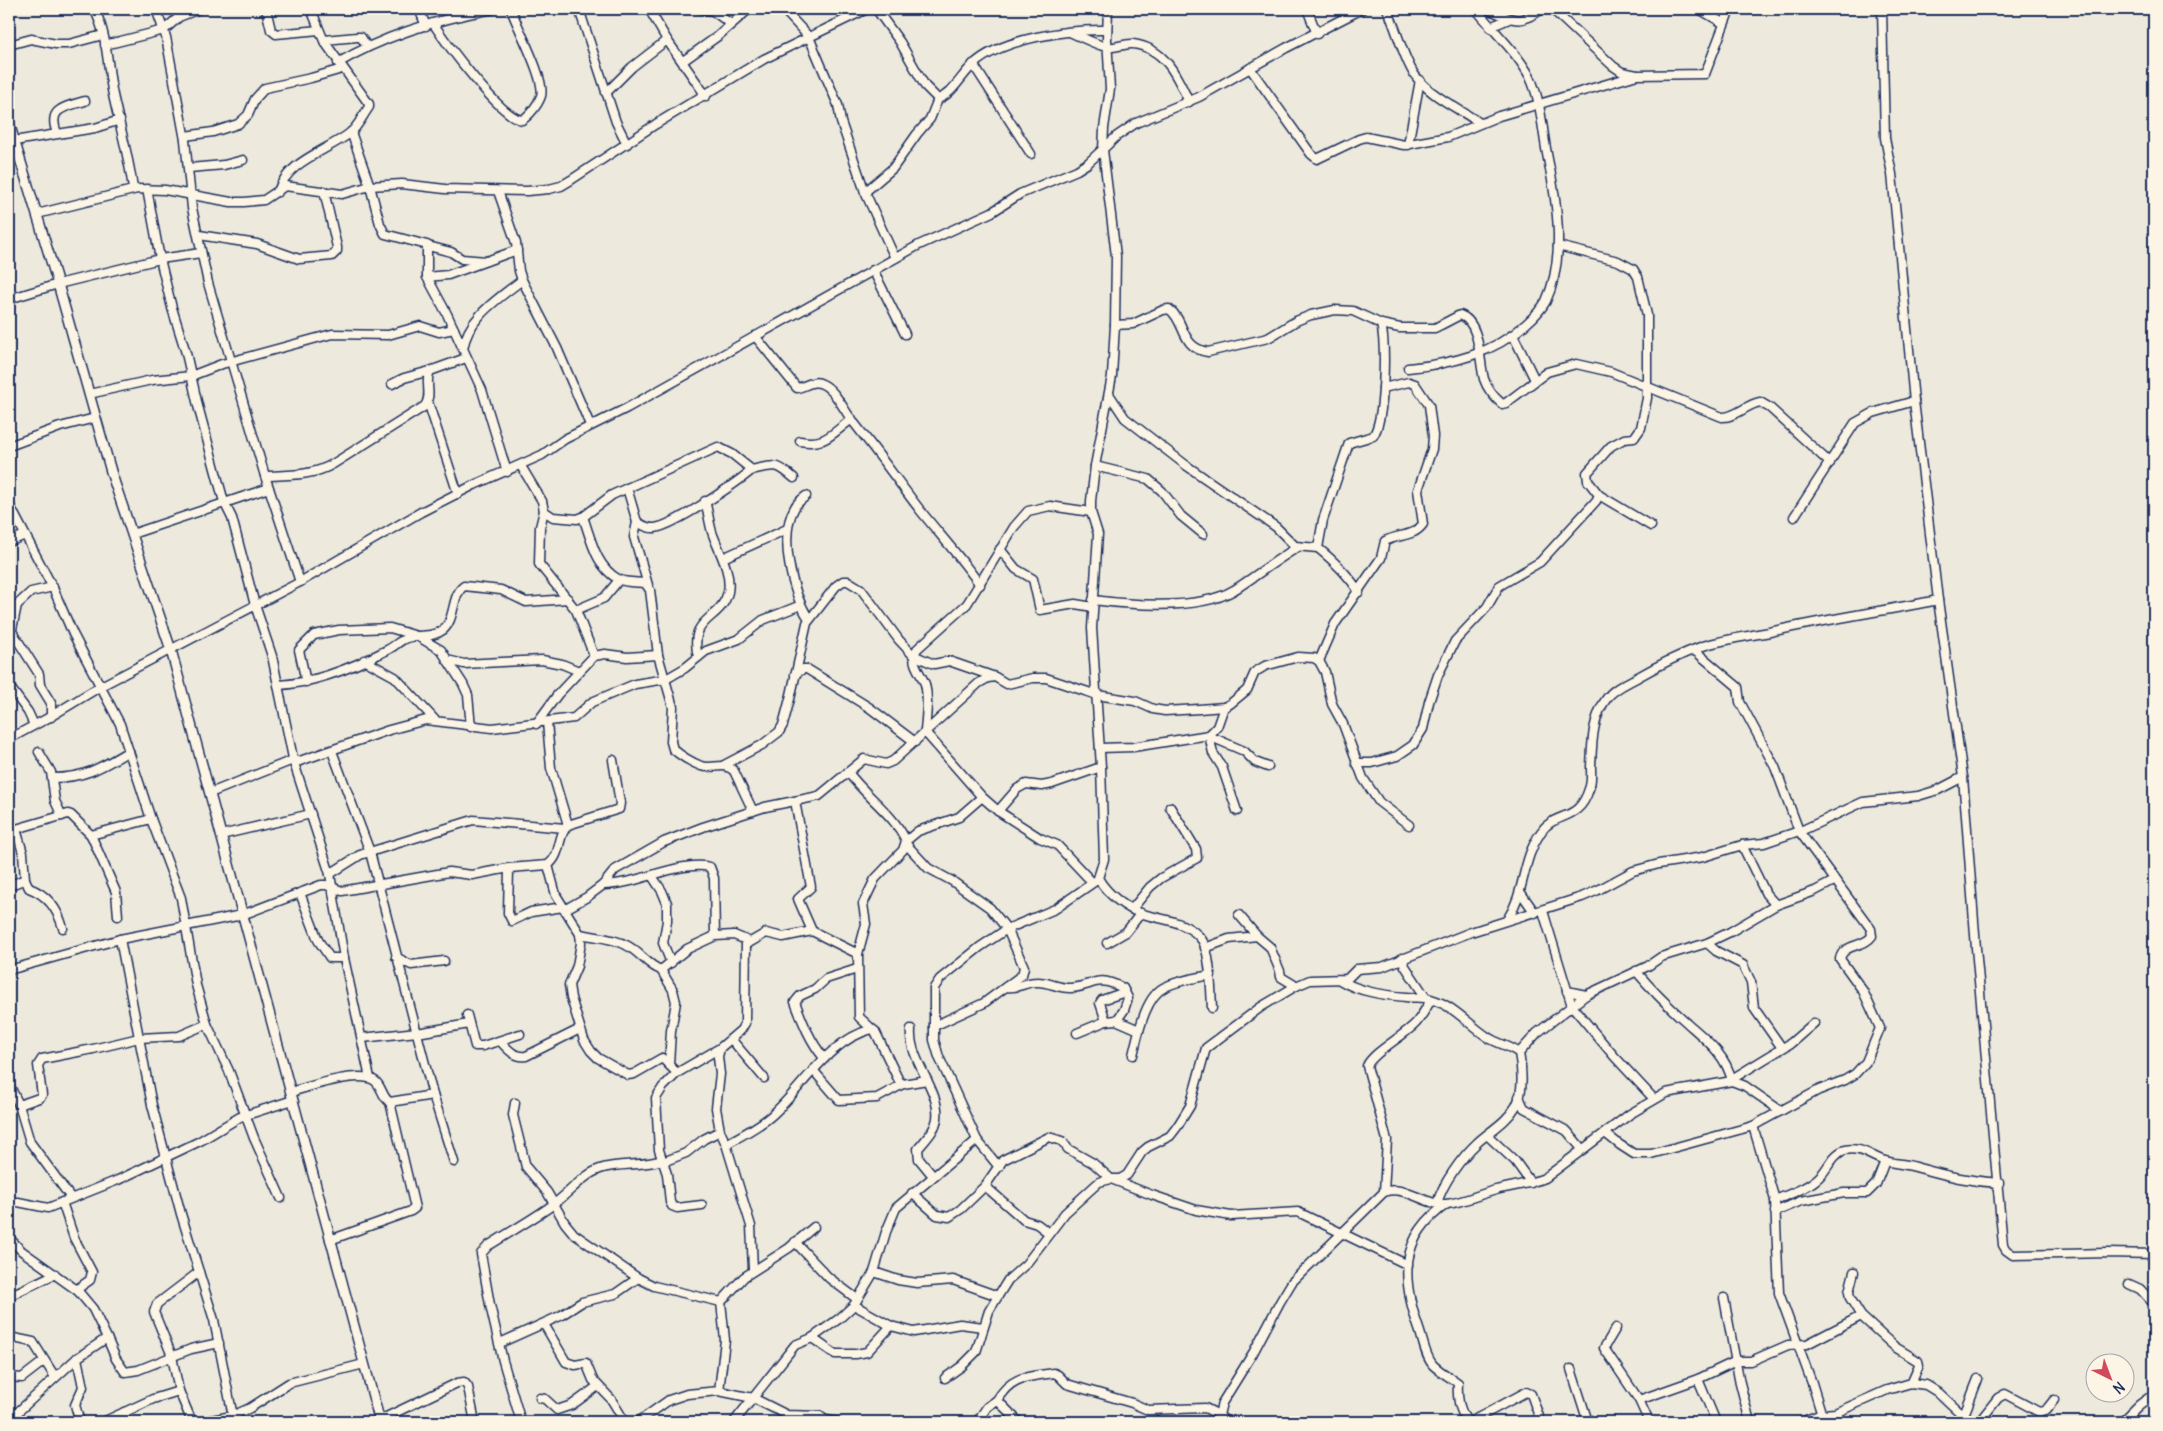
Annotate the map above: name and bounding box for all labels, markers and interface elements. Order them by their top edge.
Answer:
north arrow [2086,1354,2136,1404]
text: N [2109,1378,2128,1398]

